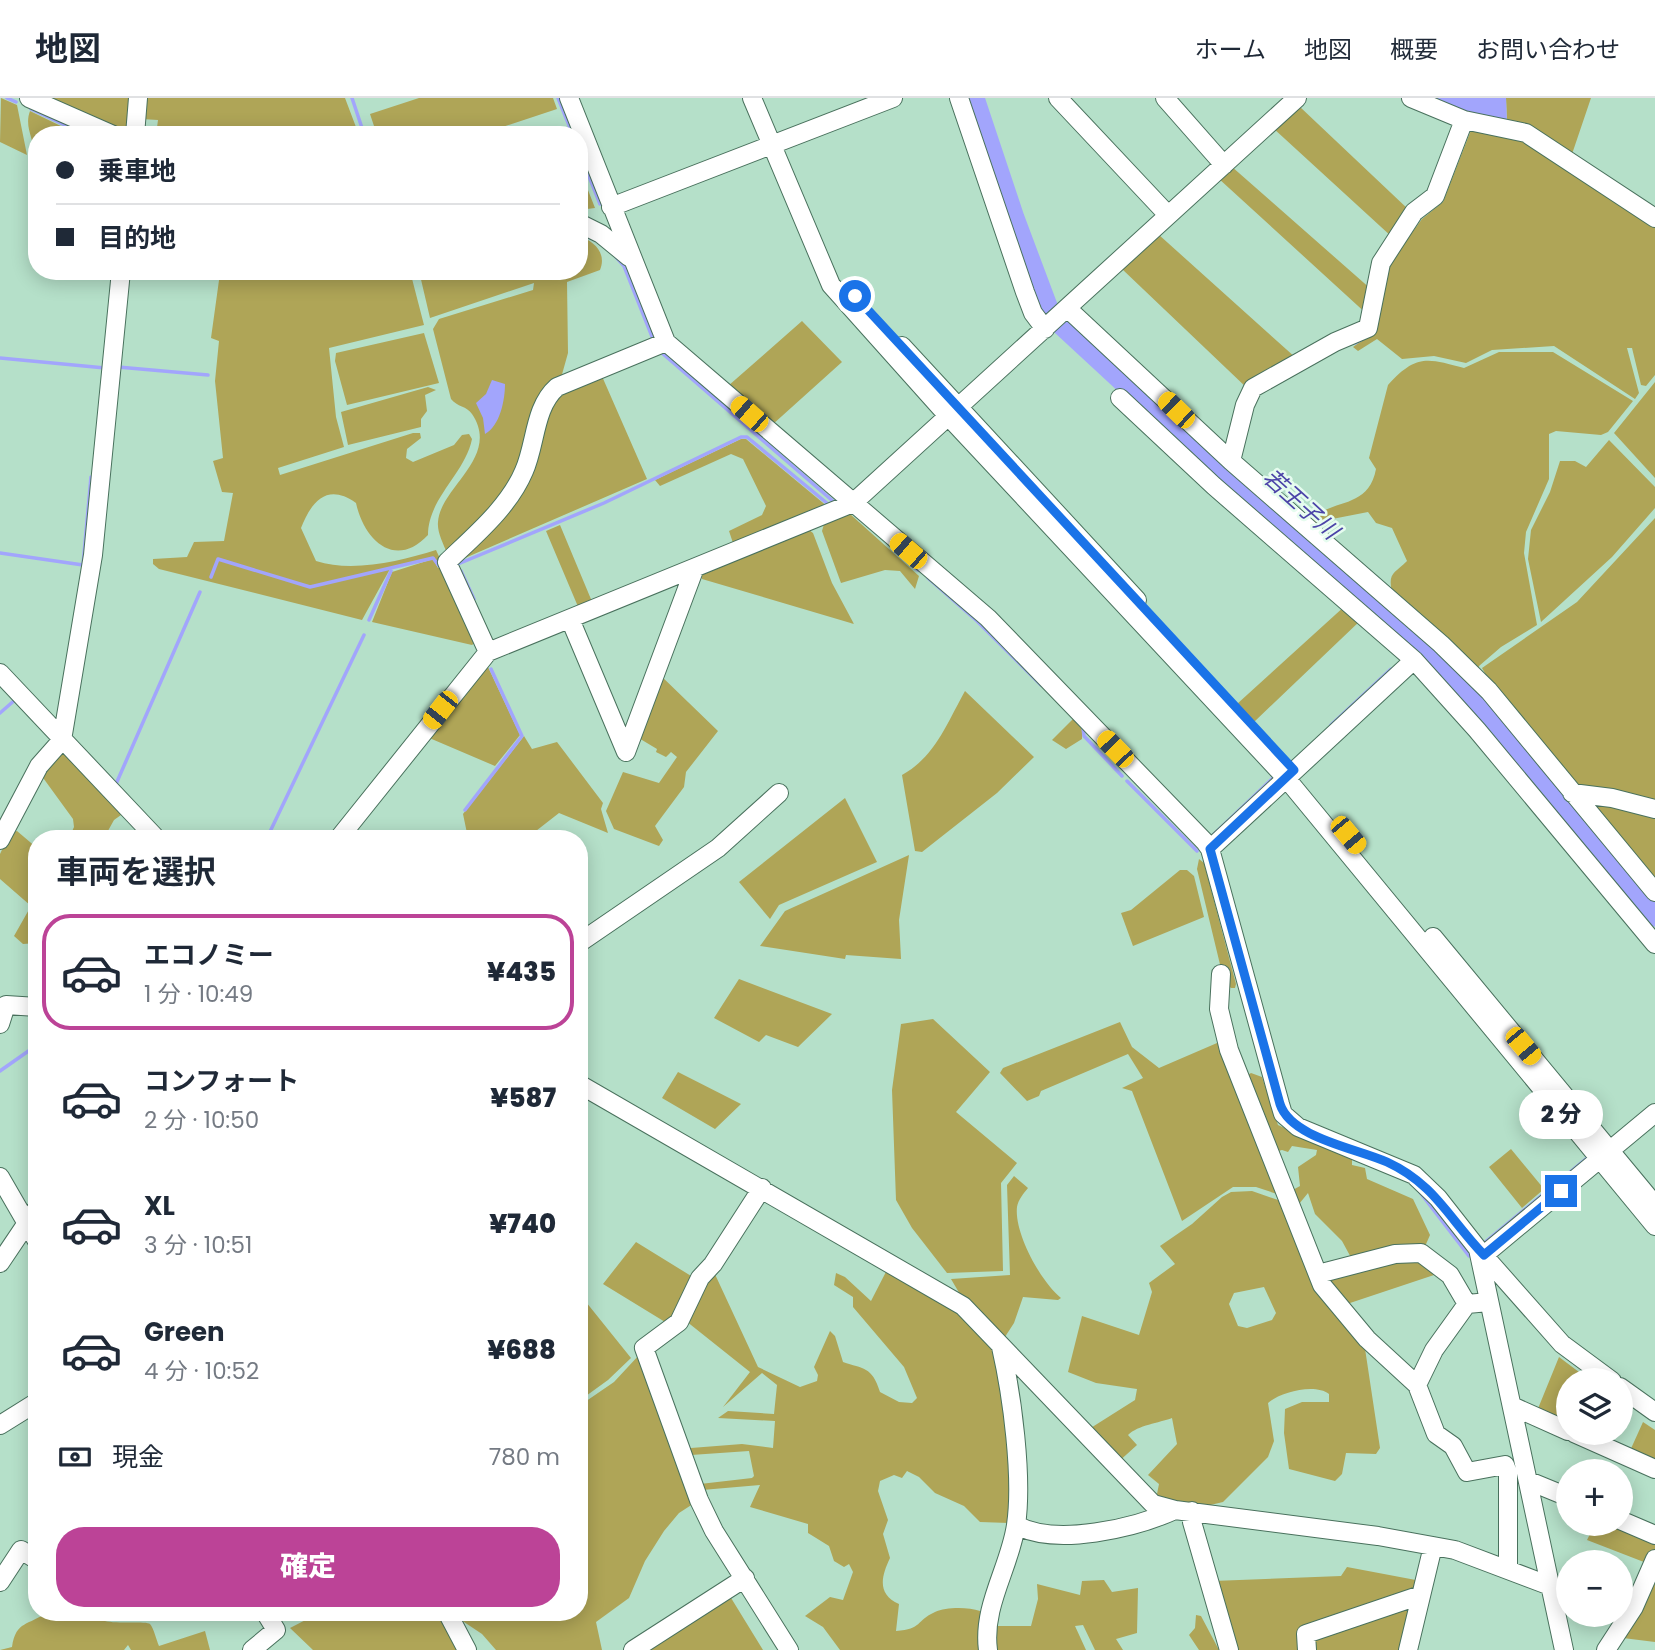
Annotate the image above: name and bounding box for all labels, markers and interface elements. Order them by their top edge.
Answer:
text: 地図 [35,25,101,72]
text: ホーム [1195,33,1266,66]
text: 地図 [1304,33,1352,66]
text: 概要 [1390,33,1438,66]
text: お問い合わせ [1476,33,1620,66]
text: 乗車地 [98,153,176,189]
text: 目的地 [98,220,176,256]
route start [839,280,871,312]
car [1154,388,1199,432]
car [727,392,772,436]
water label: 若王子川 [1256,461,1348,549]
car [886,529,931,573]
car [419,687,462,733]
car [1093,727,1138,771]
car [1327,812,1370,858]
text: 車両を選択 [56,849,216,894]
text: エコノミー [144,937,274,973]
icon: car [60,941,123,1004]
text: ¥435 [487,954,556,990]
text: 1 分 · 10:49 [144,978,253,1010]
car [1502,1023,1545,1069]
text: コンフォート [144,1063,299,1099]
icon: car [60,1067,123,1130]
text: ¥587 [490,1080,556,1116]
callout: 2 分 [1519,1090,1603,1138]
text: 2 分 [1541,1098,1581,1130]
text: 2 分 · 10:50 [144,1104,259,1136]
route end [1545,1175,1577,1207]
text: XL [144,1188,175,1224]
icon: car [60,1193,123,1256]
text: ¥740 [489,1206,556,1242]
text: 3 分 · 10:51 [144,1229,252,1261]
text: Green [144,1314,225,1350]
icon: car [60,1319,123,1382]
text: ¥688 [487,1332,556,1368]
text: 4 分 · 10:52 [144,1355,259,1387]
map controls [1556,1368,1633,1627]
button: layers [1556,1368,1633,1445]
icon: cash [56,1438,94,1476]
text: 現金 [112,1439,164,1475]
text: 780 m [489,1441,560,1473]
button: + [1556,1459,1633,1536]
button: 確定 [56,1527,560,1607]
button: − [1556,1550,1633,1627]

